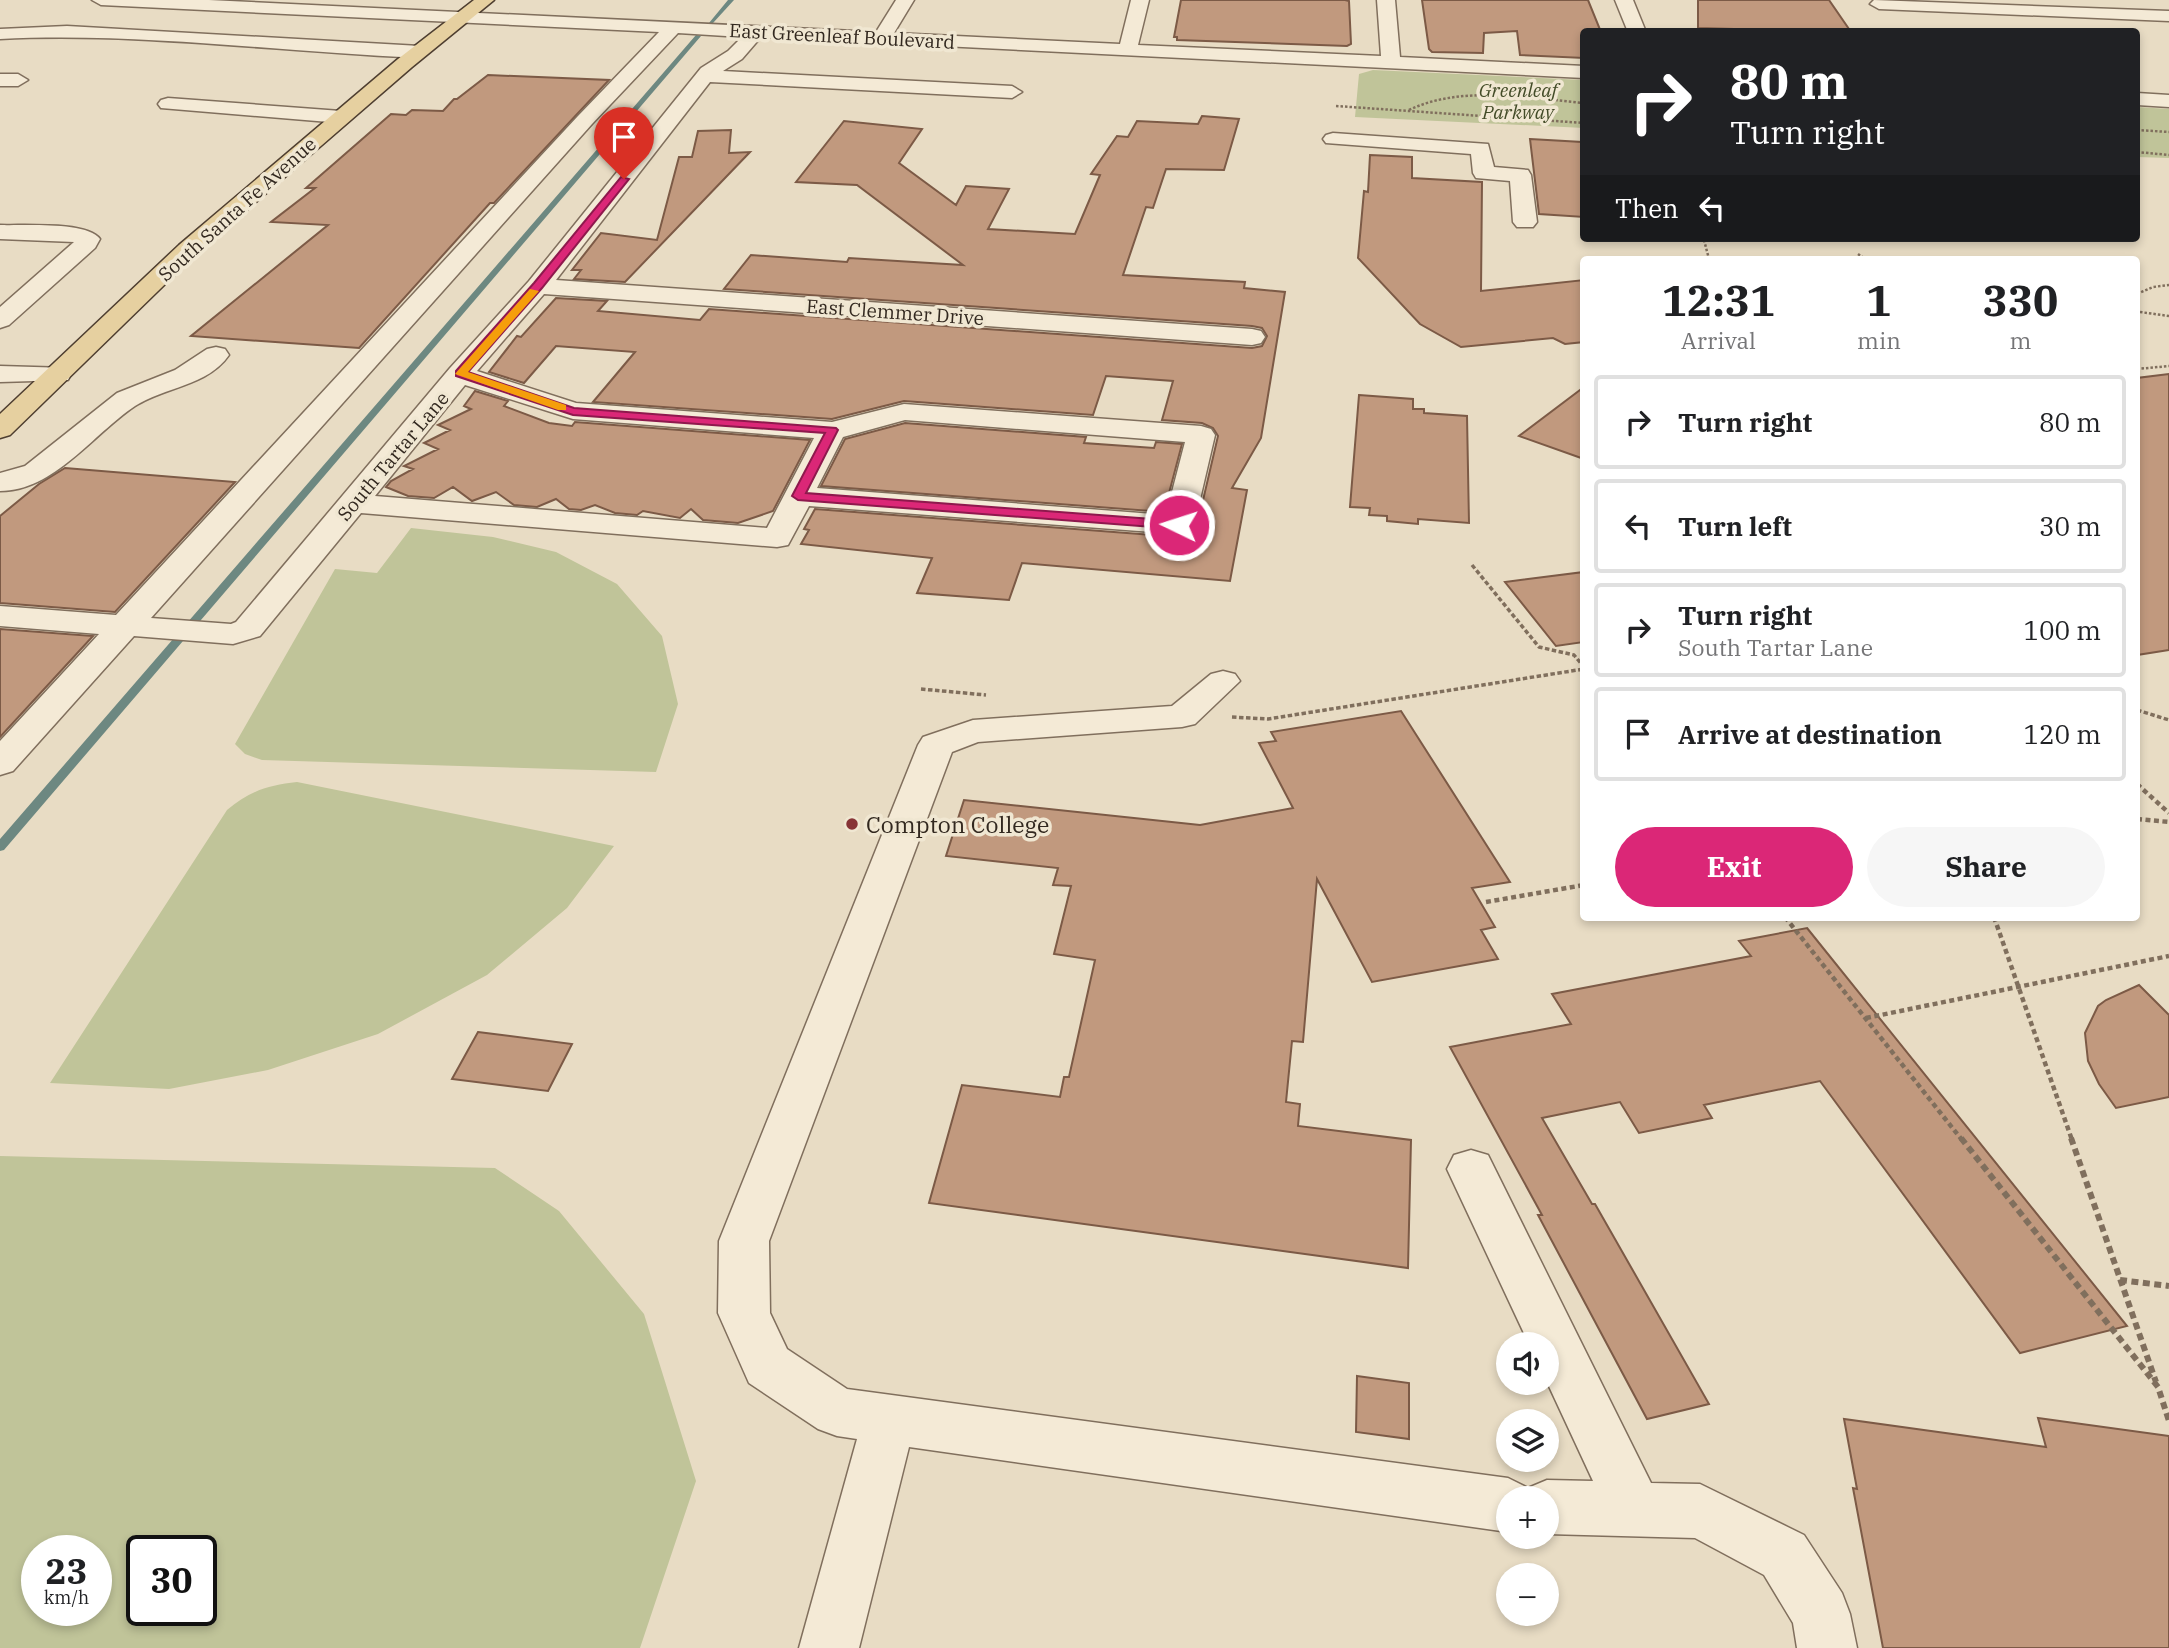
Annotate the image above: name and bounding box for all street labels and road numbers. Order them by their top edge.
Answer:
street label: East Greenleaf Boulevard [729,18,955,54]
street label: South Santa Fe Avenue [153,132,321,286]
street label: East Clemmer Drive [805,294,985,330]
street label: South Tartar Lane [332,387,454,525]

